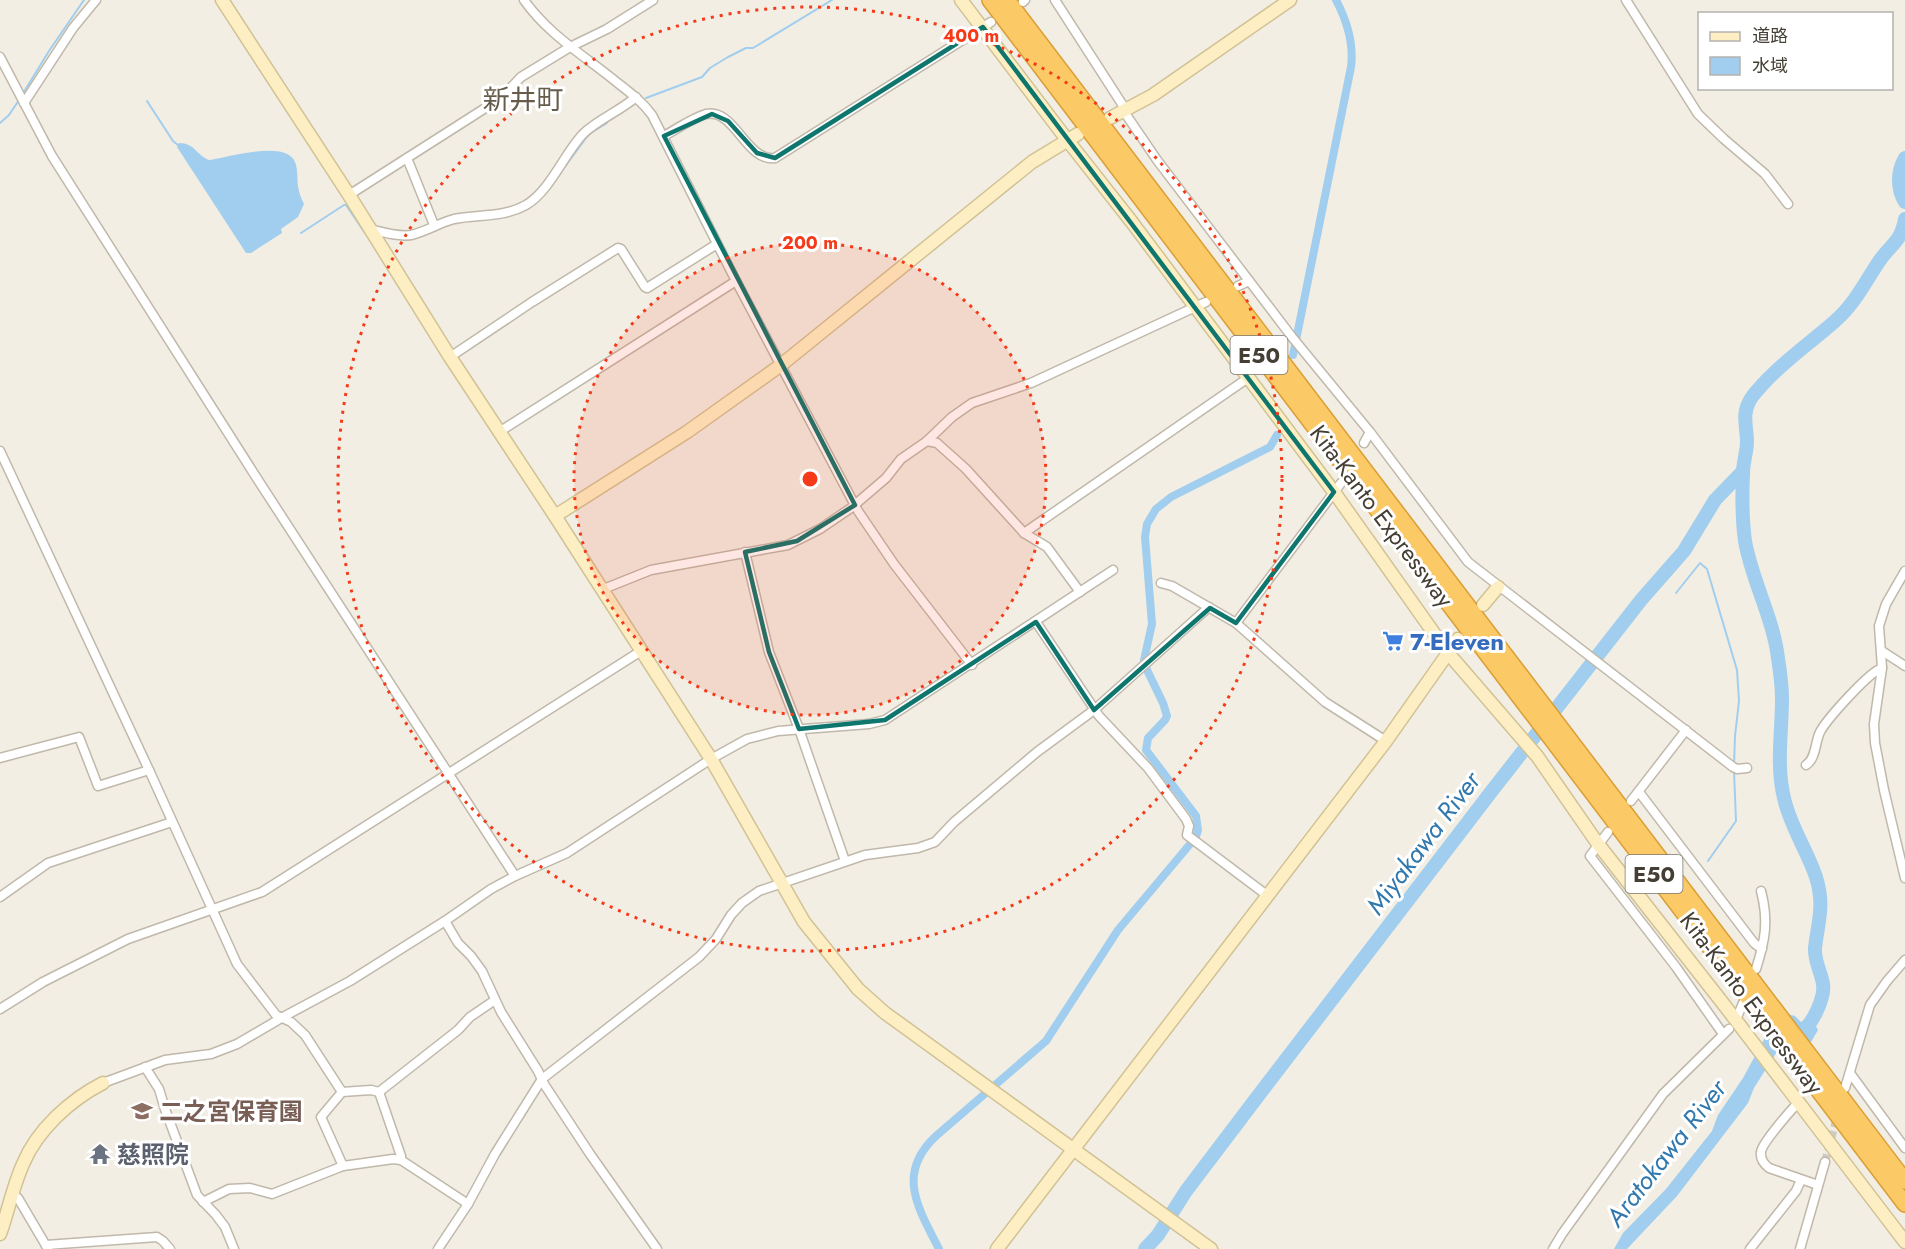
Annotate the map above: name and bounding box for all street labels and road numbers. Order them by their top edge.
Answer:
road number: E50 [1230,336,1288,374]
street label: Kita-Kanto Expressway [1302,417,1463,615]
road number: E50 [1626,855,1682,893]
street label: Kita-Kanto Expressway [1672,904,1833,1102]

